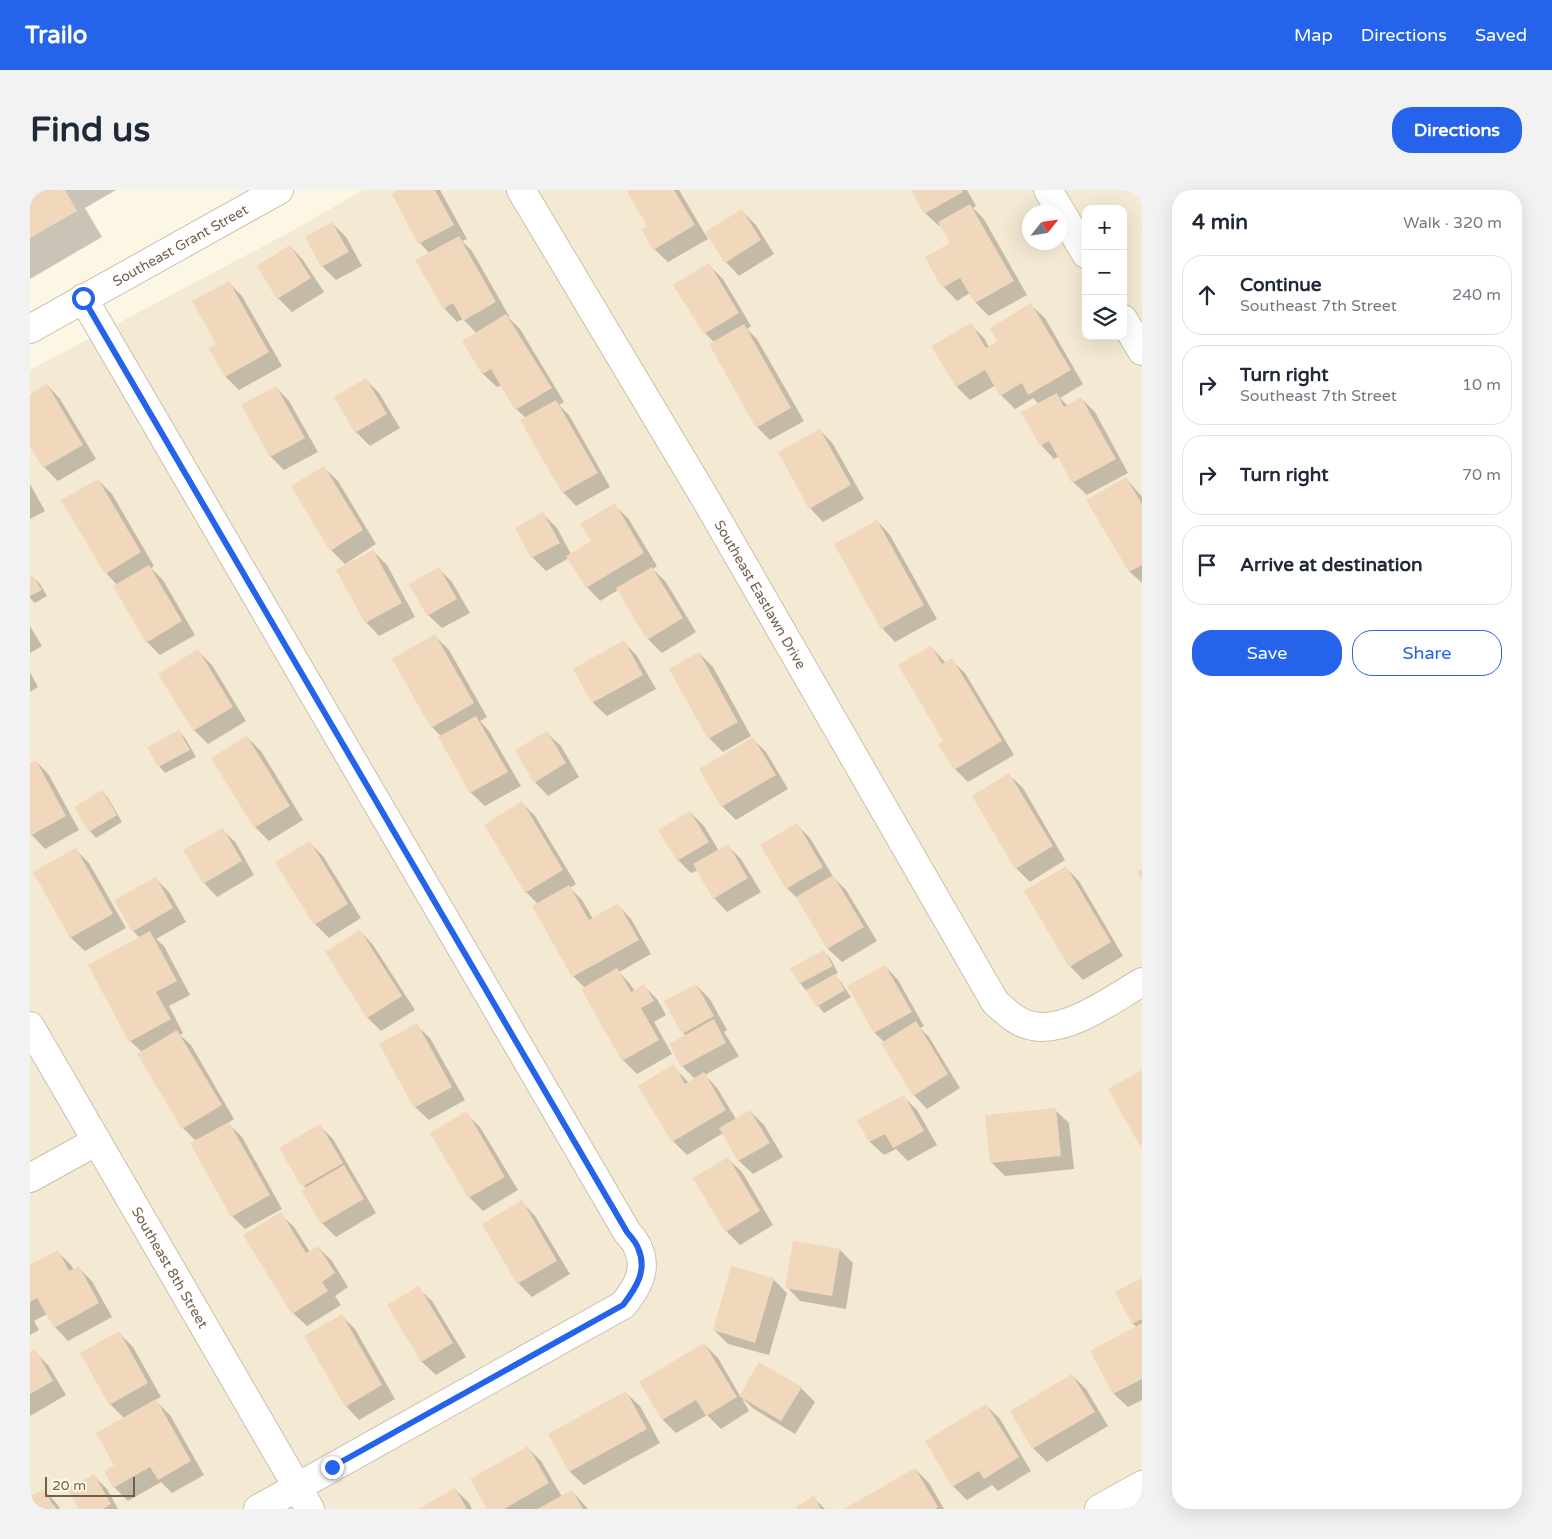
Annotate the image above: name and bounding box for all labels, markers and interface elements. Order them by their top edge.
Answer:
text: Trailo [25,21,87,50]
text: Map [1294,24,1333,46]
text: Directions [1361,24,1447,46]
text: Saved [1475,24,1527,46]
button: Directions [1392,107,1522,153]
text: Find us [30,109,150,151]
street label: Southeast Grant Street [110,201,252,290]
north arrow [1022,205,1067,250]
map controls [1082,205,1127,340]
button: + [1082,205,1127,250]
text: 4 min [1192,210,1248,235]
text: Walk · 320 m [1403,213,1502,233]
button: − [1082,250,1127,295]
text: Continue [1240,274,1322,296]
icon: ahead [1193,281,1221,309]
text: 240 m [1452,285,1501,305]
route start [72,287,95,310]
button: layers [1082,295,1127,340]
text: Southeast 7th Street [1240,296,1397,316]
text: Turn right [1240,364,1328,386]
icon: right [1193,371,1221,399]
text: 10 m [1462,375,1501,395]
text: Southeast 7th Street [1240,386,1397,406]
icon: right [1193,461,1221,489]
text: Turn right [1240,464,1328,486]
text: 70 m [1462,465,1501,485]
street label: Southeast Eastlawn Drive [711,517,810,672]
icon: arrive [1193,551,1221,579]
text: Arrive at destination [1240,554,1423,576]
button: Save [1192,630,1342,676]
button: Share [1352,630,1502,676]
street label: Southeast 8th Street [128,1204,212,1332]
route end [321,1456,344,1479]
scale bar [45,1474,135,1497]
text: 20 m [52,1477,86,1494]

